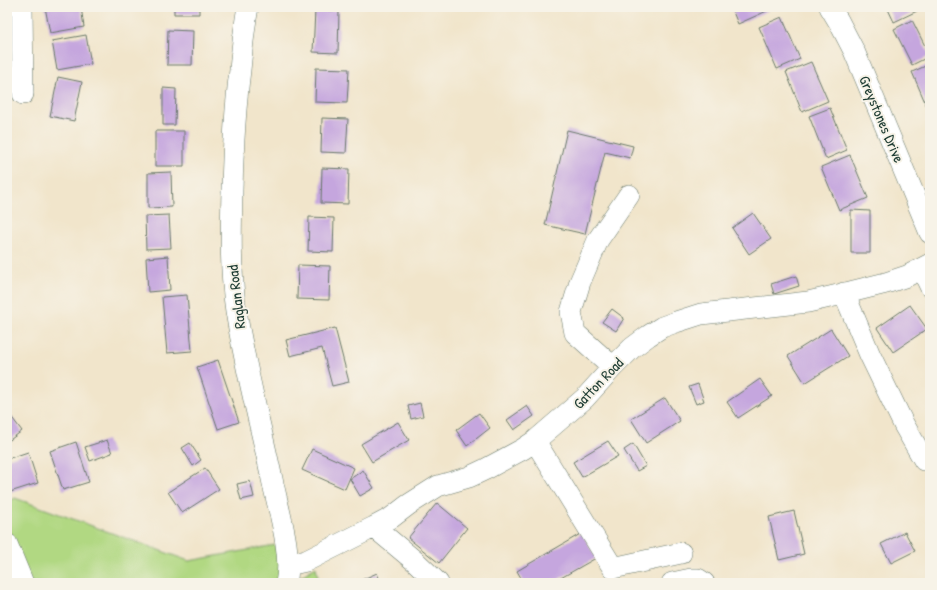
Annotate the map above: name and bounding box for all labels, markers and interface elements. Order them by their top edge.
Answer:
street label: Greystones Drive [854,72,910,166]
street label: Raglan Road [222,264,250,330]
street label: Gatton Road [568,352,628,413]

